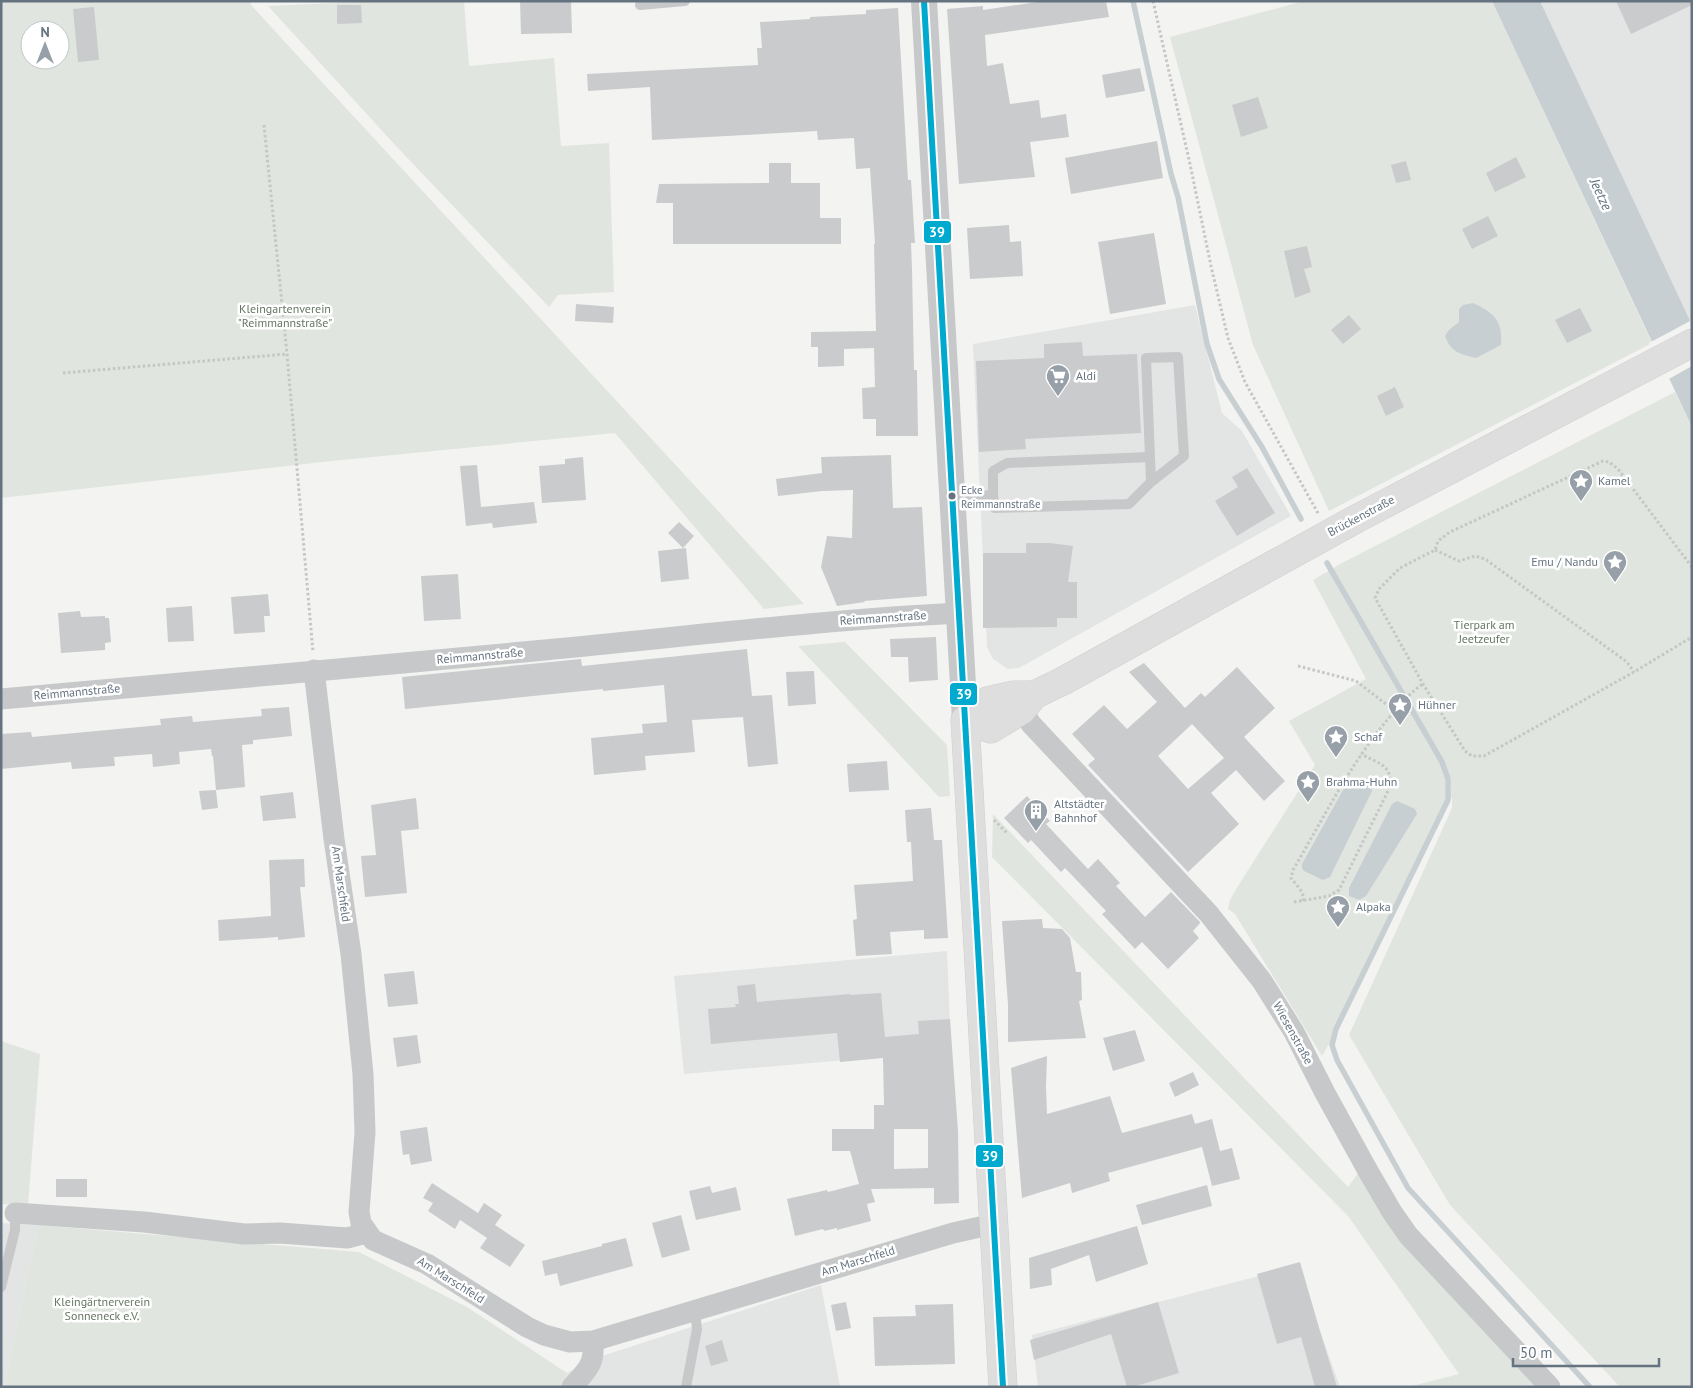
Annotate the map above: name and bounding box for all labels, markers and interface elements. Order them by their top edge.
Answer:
north arrow [20,20,70,70]
text: N [40,23,50,41]
water label: Jeetze [1585,174,1616,213]
line badge: 39 [923,220,952,244]
text: 39 [929,223,945,241]
park label: Kleingartenverein "Reimmannstraße" [238,301,332,330]
supermarket icon: Aldi [1045,363,1071,397]
place label: Aldi [1076,368,1096,383]
place icon: Kamel [1568,468,1594,502]
place label: Kamel [1598,473,1631,488]
place label: Ecke Reimmannstraße [961,483,1041,511]
marker: Ecke Reimmannstraße [947,491,957,501]
street label: Brückenstraße [1325,492,1397,539]
place icon: Emu / Nandu [1602,549,1628,583]
place label: Emu / Nandu [1531,554,1598,569]
street label: Reimmannstraße [839,607,927,628]
park label: Tierpark am Jeetzeufer [1454,617,1514,646]
street label: Reimmannstraße [436,644,524,667]
street label: Reimmannstraße [33,680,121,703]
line badge: 39 [949,682,978,706]
text: 39 [956,685,972,703]
place icon: Hühner [1387,692,1413,726]
place label: Hühner [1418,697,1456,712]
place icon: Schaf [1323,724,1349,758]
place label: Schaf [1354,729,1383,744]
place icon: Brahma-Huhn [1295,769,1321,803]
place label: Brahma-Huhn [1326,774,1397,789]
place label: Altstädter Bahnhof [1054,796,1104,825]
building icon: Altstädter Bahnhof [1023,798,1049,832]
street label: Am Marschfeld [329,845,354,923]
place icon: Alpaka [1325,894,1351,928]
place label: Alpaka [1356,899,1391,914]
street label: Wiesenstraße [1270,999,1317,1067]
line badge: 39 [975,1144,1004,1168]
text: 39 [982,1147,998,1165]
street label: Am Marschfeld [819,1242,897,1279]
street label: Am Marschfeld [415,1253,488,1306]
park label: Kleingärtnerverein Sonneneck e.V. [54,1294,150,1323]
scale bar [1513,1336,1659,1368]
text: 50 m [1520,1343,1553,1362]

